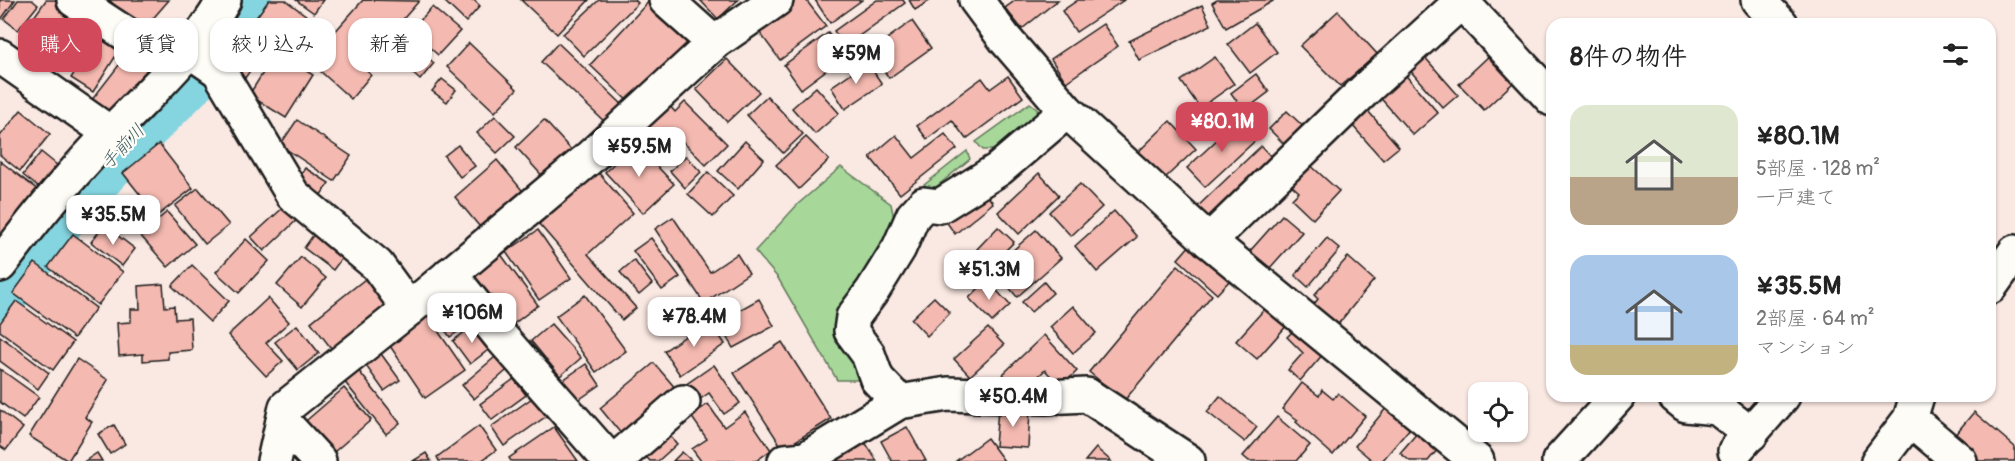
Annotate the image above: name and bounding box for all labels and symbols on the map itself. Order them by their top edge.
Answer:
pin: ¥59M [820,34,892,85]
pin: ¥80.1M [1173,102,1271,153]
water label: 手前川 [96,119,150,175]
pin: ¥59.5M [590,127,688,178]
pin: ¥35.5M [64,195,162,246]
pin: ¥51.3M [940,250,1038,301]
pin: ¥106M [430,293,514,344]
pin: ¥78.4M [645,297,743,348]
pin: ¥50.4M [964,377,1062,428]

